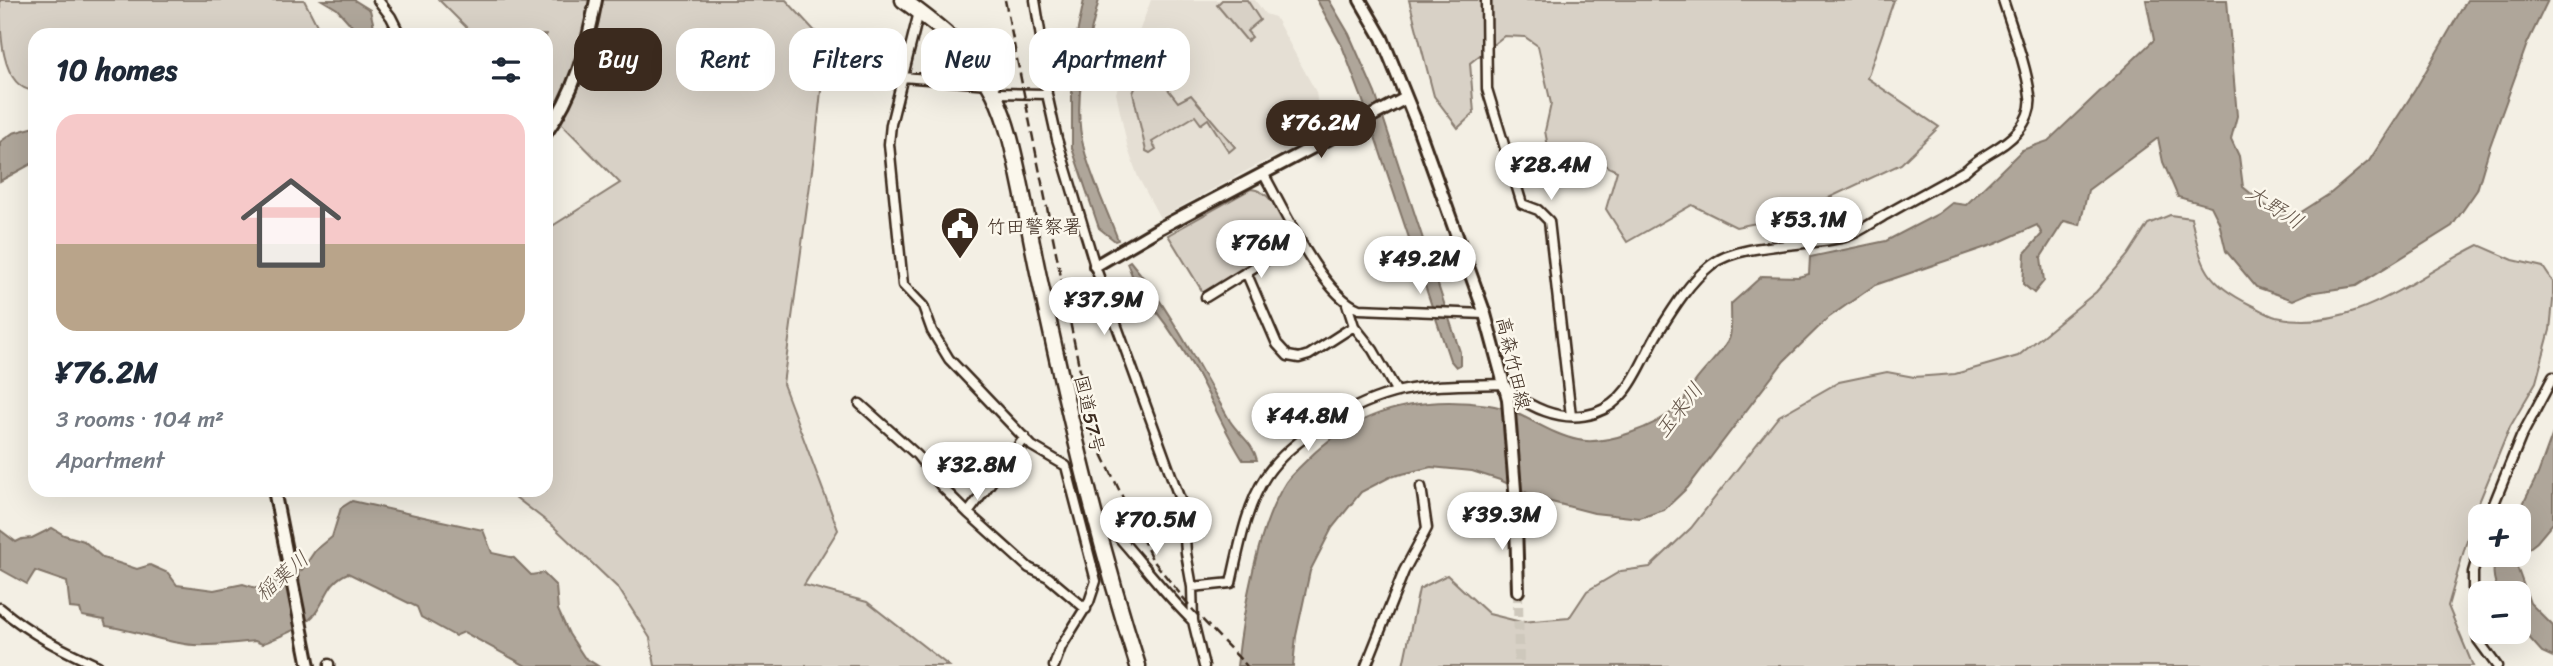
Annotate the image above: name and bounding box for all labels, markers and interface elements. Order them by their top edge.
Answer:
chip: Buy [574,28,662,91]
chip: Rent [676,28,775,91]
chip: Filters [789,28,907,91]
chip: New [921,28,1015,91]
chip: Apartment [1029,28,1190,91]
text: 10 homes [56,43,177,97]
icon: filters [487,51,525,89]
pin: ¥76.2M [1264,100,1378,160]
text: ¥76.2M [1282,102,1360,143]
pin: ¥28.4M [1494,142,1608,202]
text: ¥28.4M [1511,144,1591,185]
icon: home [228,160,354,286]
water label: 大野川 [2238,174,2312,240]
pin: ¥53.1M [1752,198,1866,257]
text: ¥53.1M [1771,199,1847,240]
public building icon: 竹田警察署 [939,205,981,260]
place label: 竹田警察署 [987,210,1082,243]
pin: ¥76M [1220,220,1302,280]
text: ¥76M [1232,222,1290,263]
pin: ¥49.2M [1363,236,1477,296]
text: ¥49.2M [1380,238,1460,279]
pin: ¥37.9M [1047,278,1161,337]
text: ¥37.9M [1065,279,1143,320]
street label: 高森竹田線 [1487,313,1540,413]
text: ¥76.2M [56,345,158,399]
street label: 国道57号 [1064,372,1115,457]
water label: 玉来川 [1645,373,1713,447]
pin: ¥44.8M [1251,393,1365,453]
text: ¥44.8M [1267,395,1349,436]
text: 3 rooms · 104 m² [56,399,224,440]
text: Apartment [56,440,165,481]
pin: ¥32.8M [920,442,1034,502]
text: ¥32.8M [938,444,1016,485]
pin: ¥39.3M [1445,492,1559,552]
text: ¥39.3M [1463,494,1541,535]
pin: ¥70.5M [1099,498,1213,557]
text: ¥70.5M [1116,499,1196,540]
map controls [2468,504,2531,644]
button: + [2468,504,2531,567]
water label: 稲葉川 [246,541,318,611]
button: − [2468,581,2531,644]

